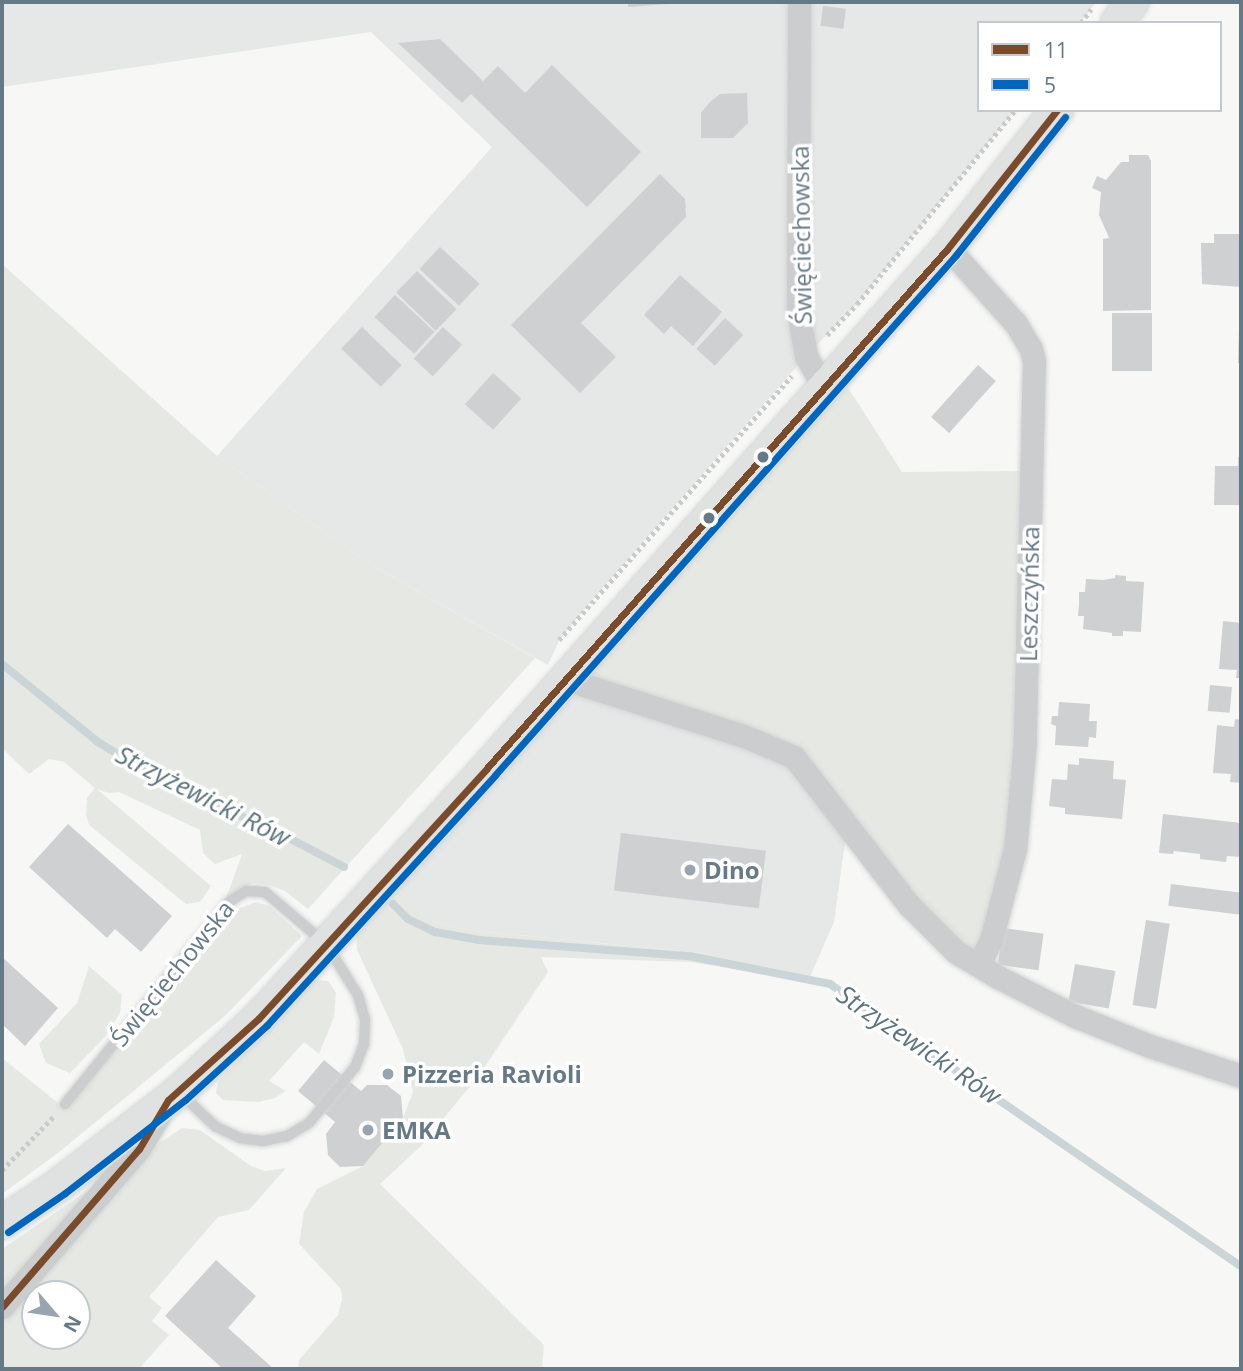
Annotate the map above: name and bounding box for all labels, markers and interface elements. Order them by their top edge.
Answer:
legend [977,21,1222,112]
text: 11 [1044,36,1068,64]
text: 5 [1044,71,1056,99]
street label: Święciechowska [785,145,817,325]
unlabelled marker [756,450,770,464]
unlabelled marker [702,511,716,525]
street label: Leszczyńska [1013,526,1045,662]
water label: Strzyżewicki Rów [111,739,295,853]
place label: Dino [704,856,760,884]
marker: Dino [682,862,698,878]
street label: Święciechowska [104,894,240,1052]
water label: Strzyżewicki Rów [831,979,1007,1111]
place label: Pizzeria Ravioli [402,1060,582,1088]
marker: Pizzeria Ravioli [380,1066,396,1082]
place label: EMKA [382,1116,451,1144]
marker: EMKA [360,1122,376,1138]
north arrow [21,1280,91,1350]
text: N [58,1311,88,1337]

